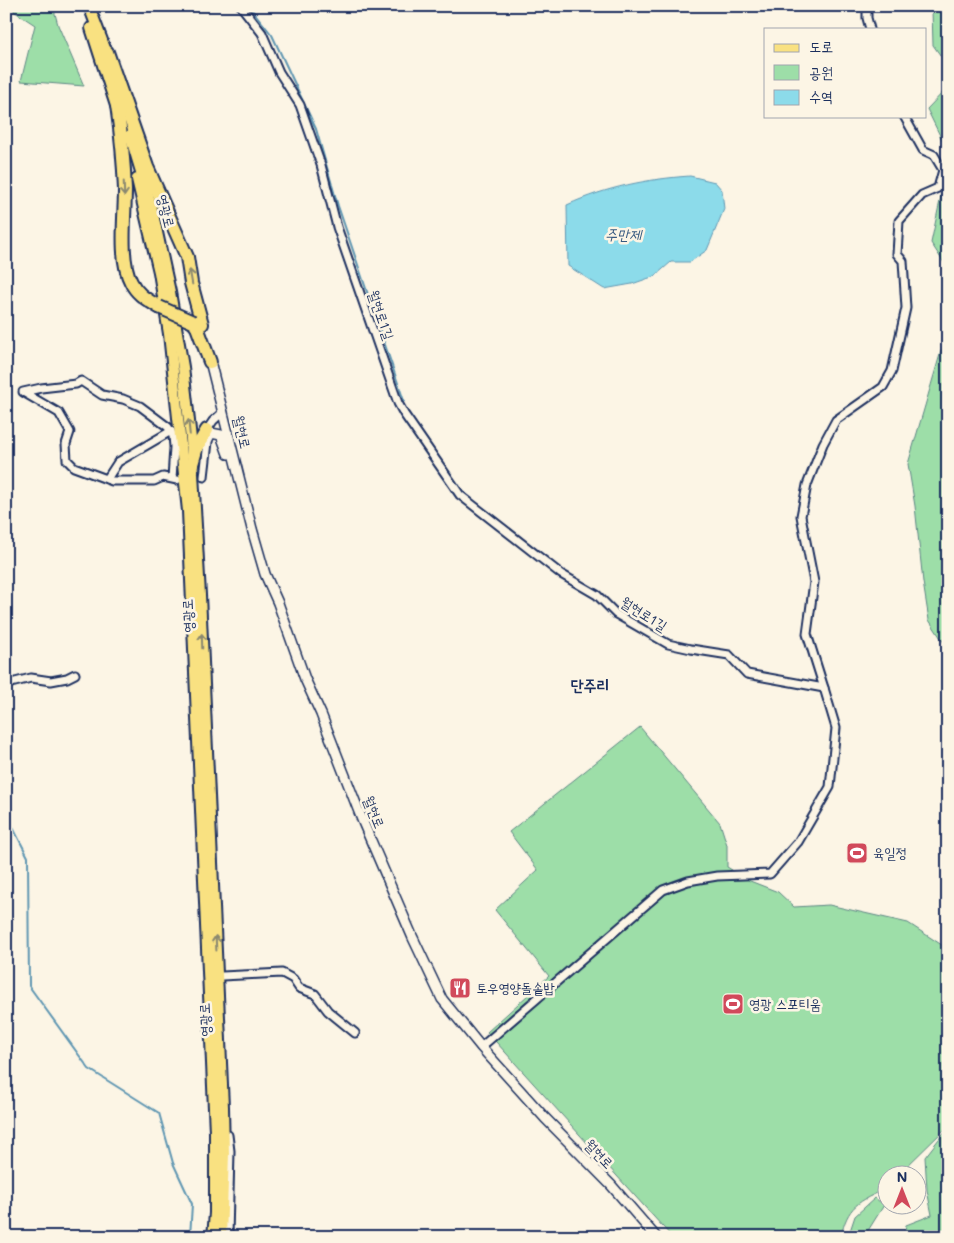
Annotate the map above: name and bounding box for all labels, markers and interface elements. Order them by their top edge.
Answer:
legend [764,28,926,118]
text: 도로 [809,36,833,56]
text: 공원 [809,62,833,82]
text: 수역 [809,86,833,106]
one-way arrow [120,180,129,196]
street label: 영광로 [153,192,180,230]
water label: 주만제 [605,224,643,244]
one-way arrow [185,269,195,285]
street label: 월현로1길 [364,287,399,343]
street label: 월현로 [229,413,256,450]
one-way arrow [184,419,194,435]
street label: 월현로1길 [617,592,672,636]
street label: 영광로 [177,599,198,633]
one-way arrow [198,633,207,649]
district label: 단주리 [571,674,609,695]
street label: 월현로 [359,793,390,831]
sports icon: 육일정 [845,841,869,865]
place label: 육일정 [873,843,907,862]
one-way arrow [211,936,220,952]
restaurant icon: 토우영양돌솥밥 [448,976,472,1000]
place label: 토우영양돌솥밥 [476,978,556,997]
sports icon: 영광 스포티움 [721,992,745,1016]
place label: 영광 스포티움 [749,994,821,1013]
street label: 영광로 [194,1003,215,1037]
street label: 월현로 [581,1135,618,1172]
north arrow [876,1166,926,1216]
text: N [897,1167,907,1186]

